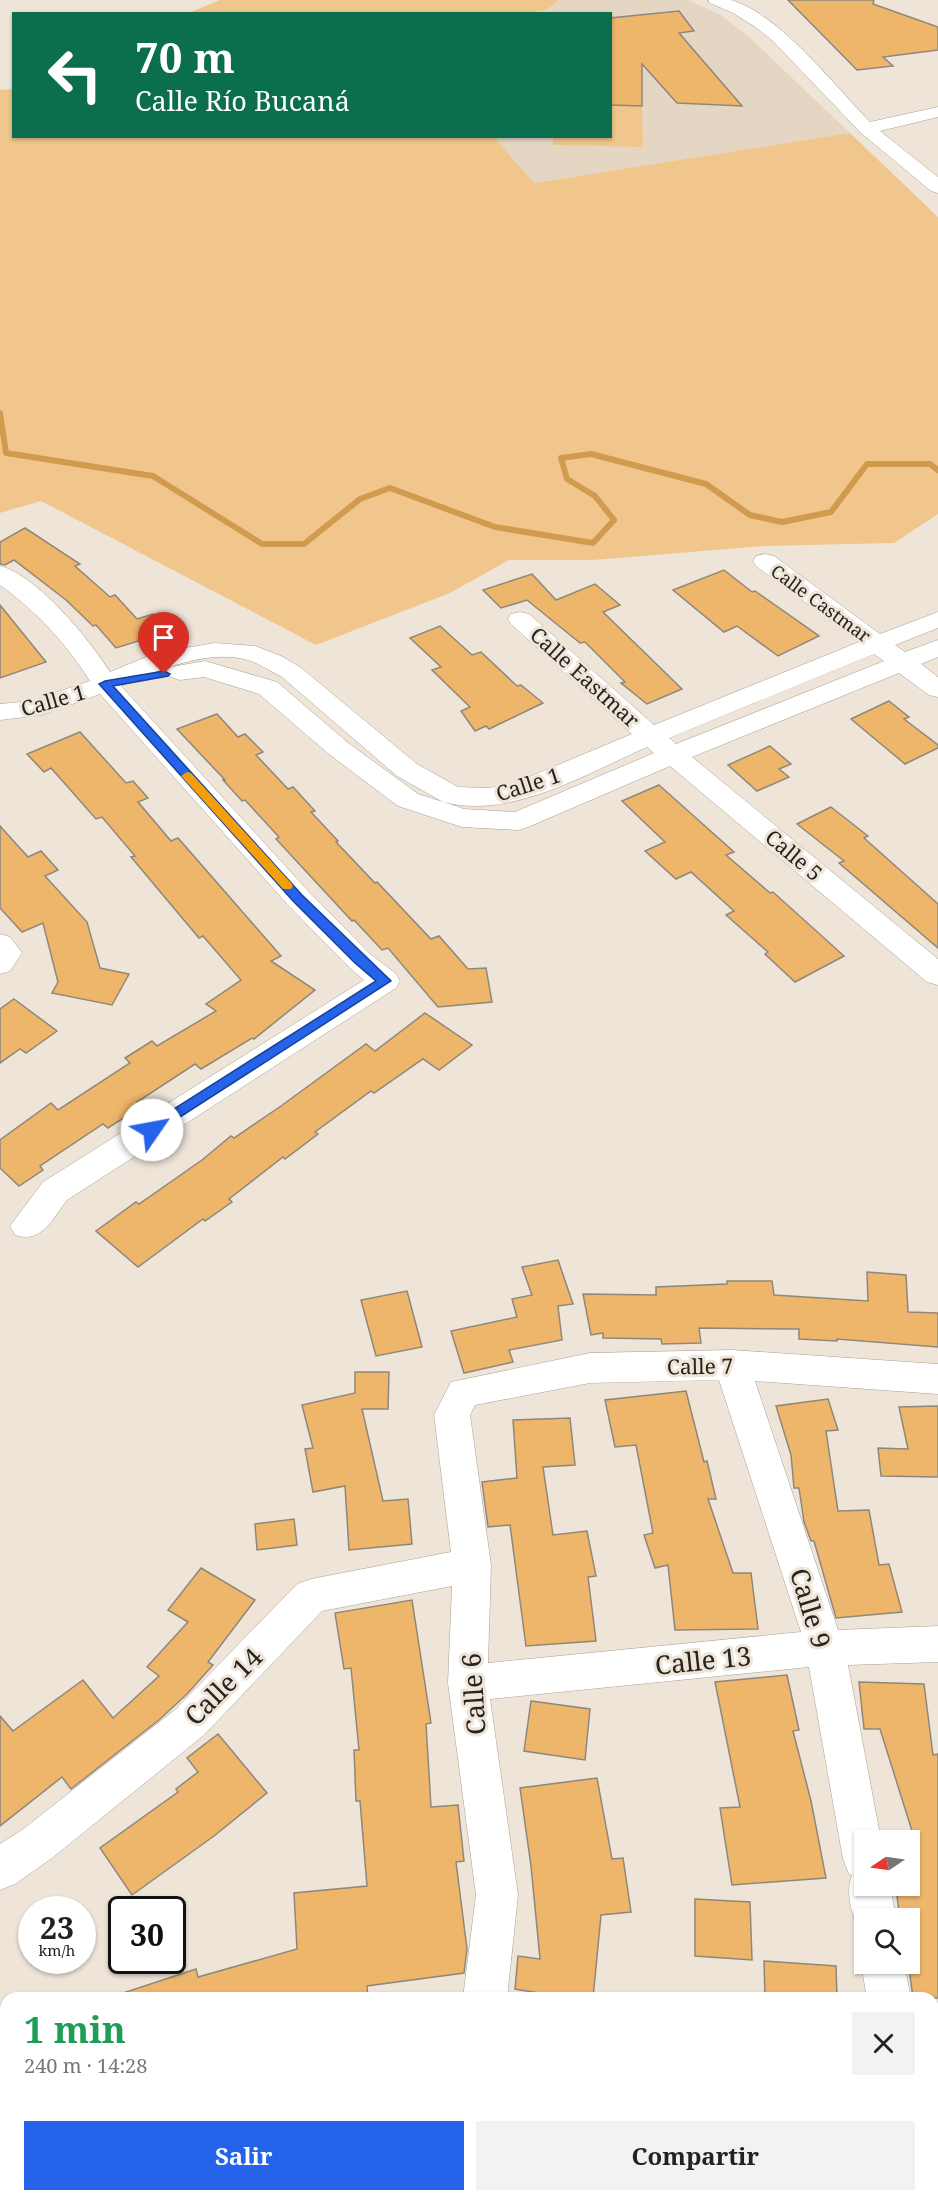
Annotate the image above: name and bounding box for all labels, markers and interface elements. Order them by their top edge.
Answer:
text: 70 m [135,28,235,85]
icon: left [36,36,114,114]
text: Calle Río Bucaná [135,82,350,119]
street label: Calle Castmar [766,559,876,648]
pin [138,612,189,674]
icon: arrive [147,621,180,654]
street label: Calle Eastmar [524,621,646,734]
street label: Calle 1 [17,677,89,723]
street label: Calle 1 [492,760,564,808]
street label: Calle 5 [760,823,828,887]
position arrow [120,1098,184,1162]
street label: Calle 7 [667,1351,733,1381]
street label: Calle 9 [782,1564,840,1652]
street label: Calle 13 [653,1637,753,1683]
street label: Calle 14 [176,1639,270,1733]
street label: Calle 6 [452,1652,494,1736]
north arrow [854,1830,920,1896]
map controls [854,1830,920,1974]
speed limit sign: 30 [108,1896,186,1974]
text: 23 [40,1907,74,1948]
button: search [854,1908,920,1974]
text: km/h [39,1940,75,1960]
text: 1 min [24,2005,126,2054]
button: close [852,2012,915,2075]
text: 240 m · 14:28 [24,2052,147,2079]
button: Salir [24,2121,464,2190]
button: Compartir [476,2121,915,2190]

